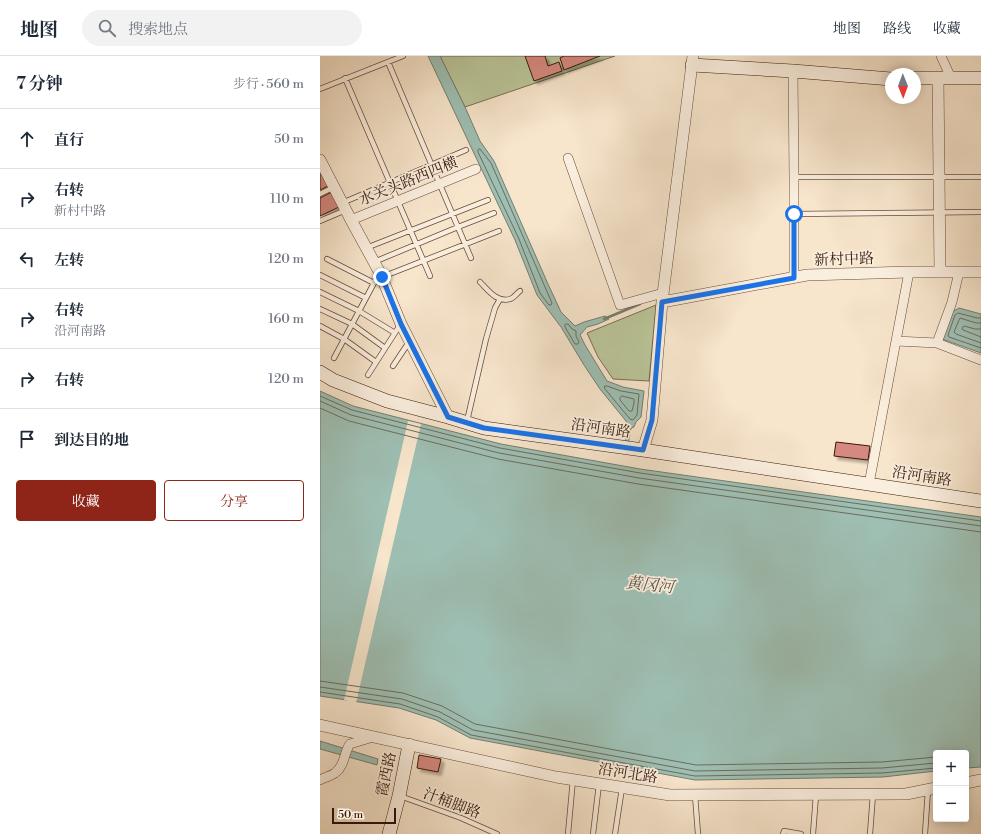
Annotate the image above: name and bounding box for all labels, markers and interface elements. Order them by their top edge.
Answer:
search box [82,10,362,46]
icon: search [96,17,118,39]
text: 地图 [20,18,58,42]
text: 搜索地点 [128,20,188,39]
text: 地图 [833,20,861,38]
text: 路线 [883,20,911,38]
text: 收藏 [933,20,961,38]
north arrow [885,68,921,104]
text: 7 分钟 [16,73,63,95]
text: 步行 · 560 m [233,76,304,92]
icon: ahead [16,128,38,150]
text: 直行 [54,131,84,150]
text: 50 m [274,131,304,147]
street label: 水关头路西四横 [356,153,460,210]
text: 右转 [54,181,84,200]
icon: right [16,188,38,210]
text: 110 m [270,191,304,207]
text: 新村中路 [54,203,106,219]
route start [785,205,803,223]
icon: left [16,248,38,270]
street label: 新村中路 [814,249,874,270]
text: 左转 [54,251,84,270]
text: 120 m [268,251,304,267]
route end [373,268,391,286]
text: 右转 [54,301,84,320]
icon: right [16,308,38,330]
text: 160 m [268,311,304,327]
text: 沿河南路 [54,323,106,339]
icon: right [16,368,38,390]
text: 右转 [54,371,84,390]
text: 120 m [268,371,304,387]
street label: 沿河南路 [570,415,632,442]
icon: arrive [16,428,38,450]
text: 到达目的地 [54,431,129,450]
street label: 沿河南路 [891,462,953,491]
button: 收藏 [16,480,156,521]
button: 分享 [164,480,304,521]
water label: 黄冈河 [625,573,678,598]
street label: 霞西路 [373,750,400,798]
map controls [933,750,969,822]
button: + [933,750,969,786]
street label: 沿河北路 [597,759,659,788]
street label: 汁桶脚路 [420,784,483,823]
button: − [933,786,969,822]
scale bar [332,806,396,825]
text: 50 m [338,808,363,822]

